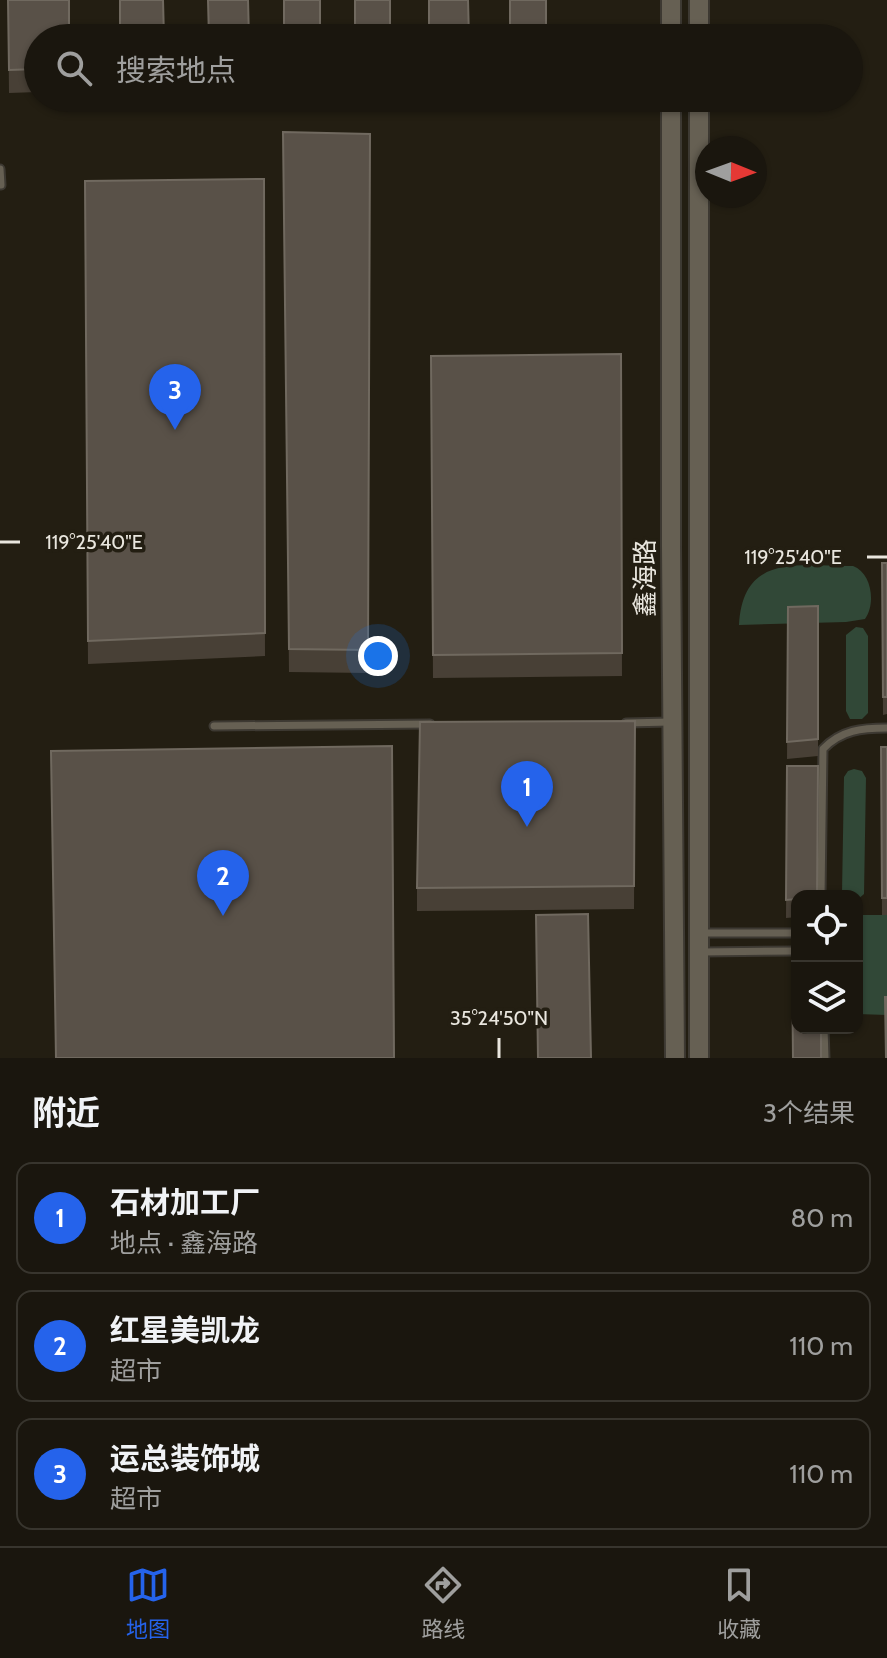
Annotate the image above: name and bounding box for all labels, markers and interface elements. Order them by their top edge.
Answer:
search box [24,24,863,112]
icon: search [52,46,96,90]
text: 搜索地点 [116,52,236,89]
north arrow [695,136,767,208]
pin: 3 [149,364,201,430]
text: 119°25'40"E [45,530,143,554]
street label: 鑫海路 [629,539,661,617]
text: 119°25'40"E [744,545,842,569]
your location [358,636,398,676]
pin: 1 [501,761,553,827]
pin: 2 [197,850,249,916]
map controls [791,890,863,1034]
button: locate [791,890,863,962]
button: layers [791,962,863,1034]
text: 35°24'50"N [450,1006,548,1030]
text: 附近 [32,1092,100,1134]
text: 3个结果 [763,1097,855,1129]
text: 石材加工厂 [110,1184,260,1221]
text: 1 [55,1202,65,1234]
text: 80 m [790,1202,853,1234]
text: 地点 · 鑫海路 [110,1227,258,1259]
text: 红星美凯龙 [110,1312,260,1349]
text: 2 [53,1330,67,1362]
text: 110 m [789,1330,853,1362]
text: 超市 [110,1355,162,1387]
text: 运总装饰城 [110,1440,260,1477]
text: 3 [53,1458,67,1490]
text: 110 m [789,1458,853,1490]
text: 超市 [110,1483,162,1515]
tab: 地图 [126,1563,170,1643]
tab: 路线 [421,1563,465,1643]
tab: 收藏 [717,1563,761,1643]

